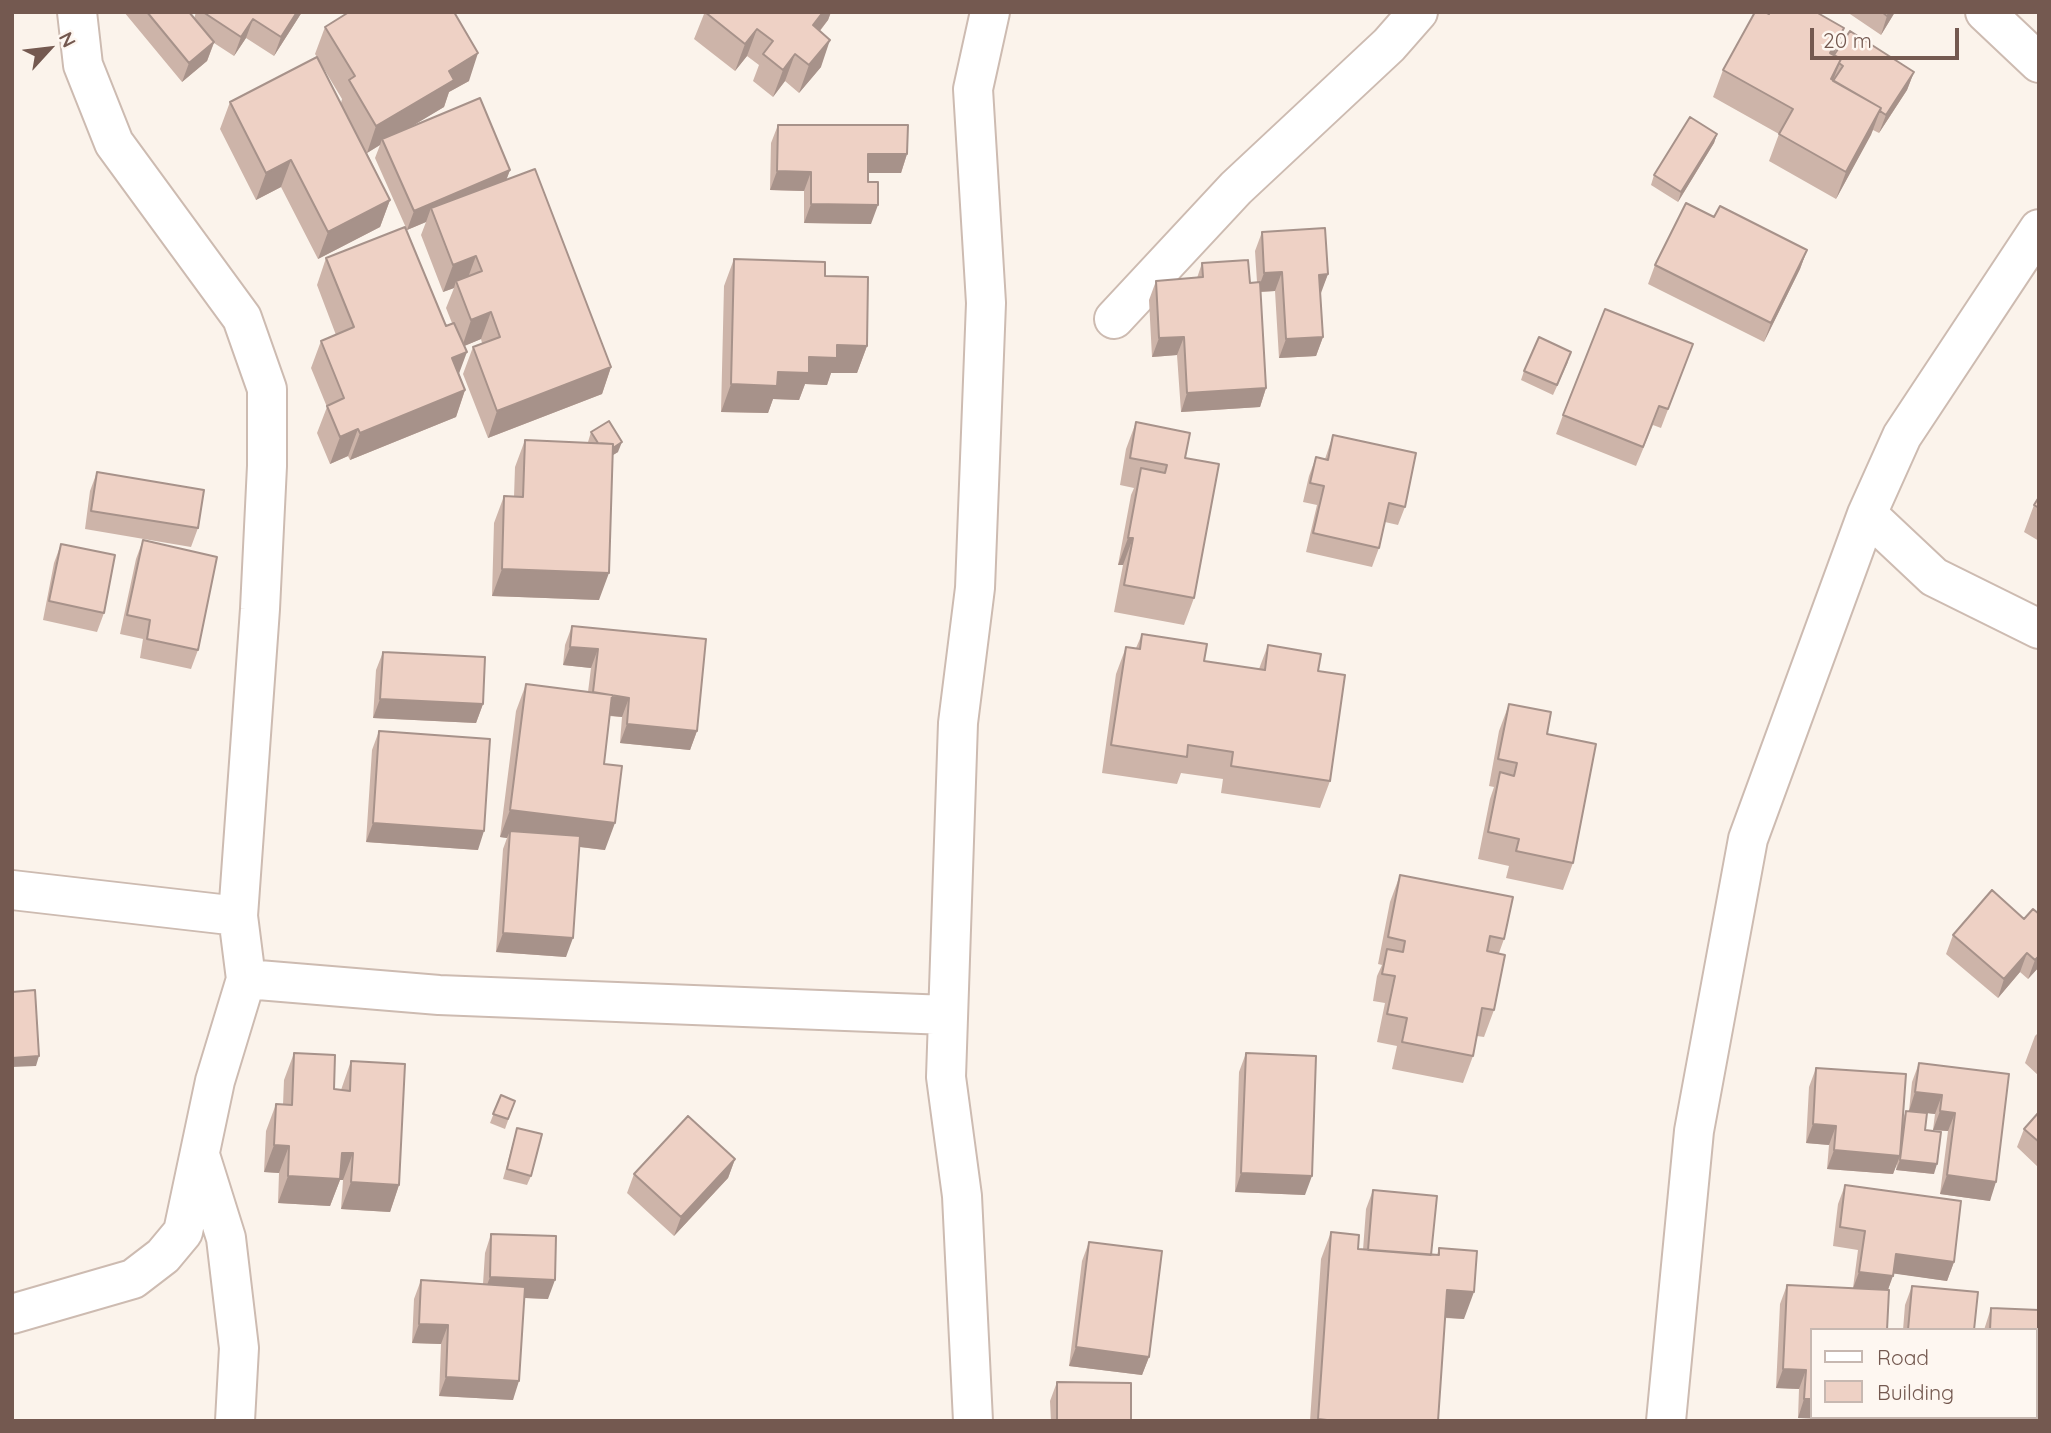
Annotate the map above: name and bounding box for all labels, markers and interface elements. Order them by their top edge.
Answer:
north arrow [14,14,84,84]
scale bar [1813,14,1962,58]
text: 20 m [1823,27,1872,53]
text: N [54,28,82,51]
legend [1810,1328,2037,1419]
text: Road [1877,1344,1929,1370]
text: Building [1877,1379,1954,1405]

